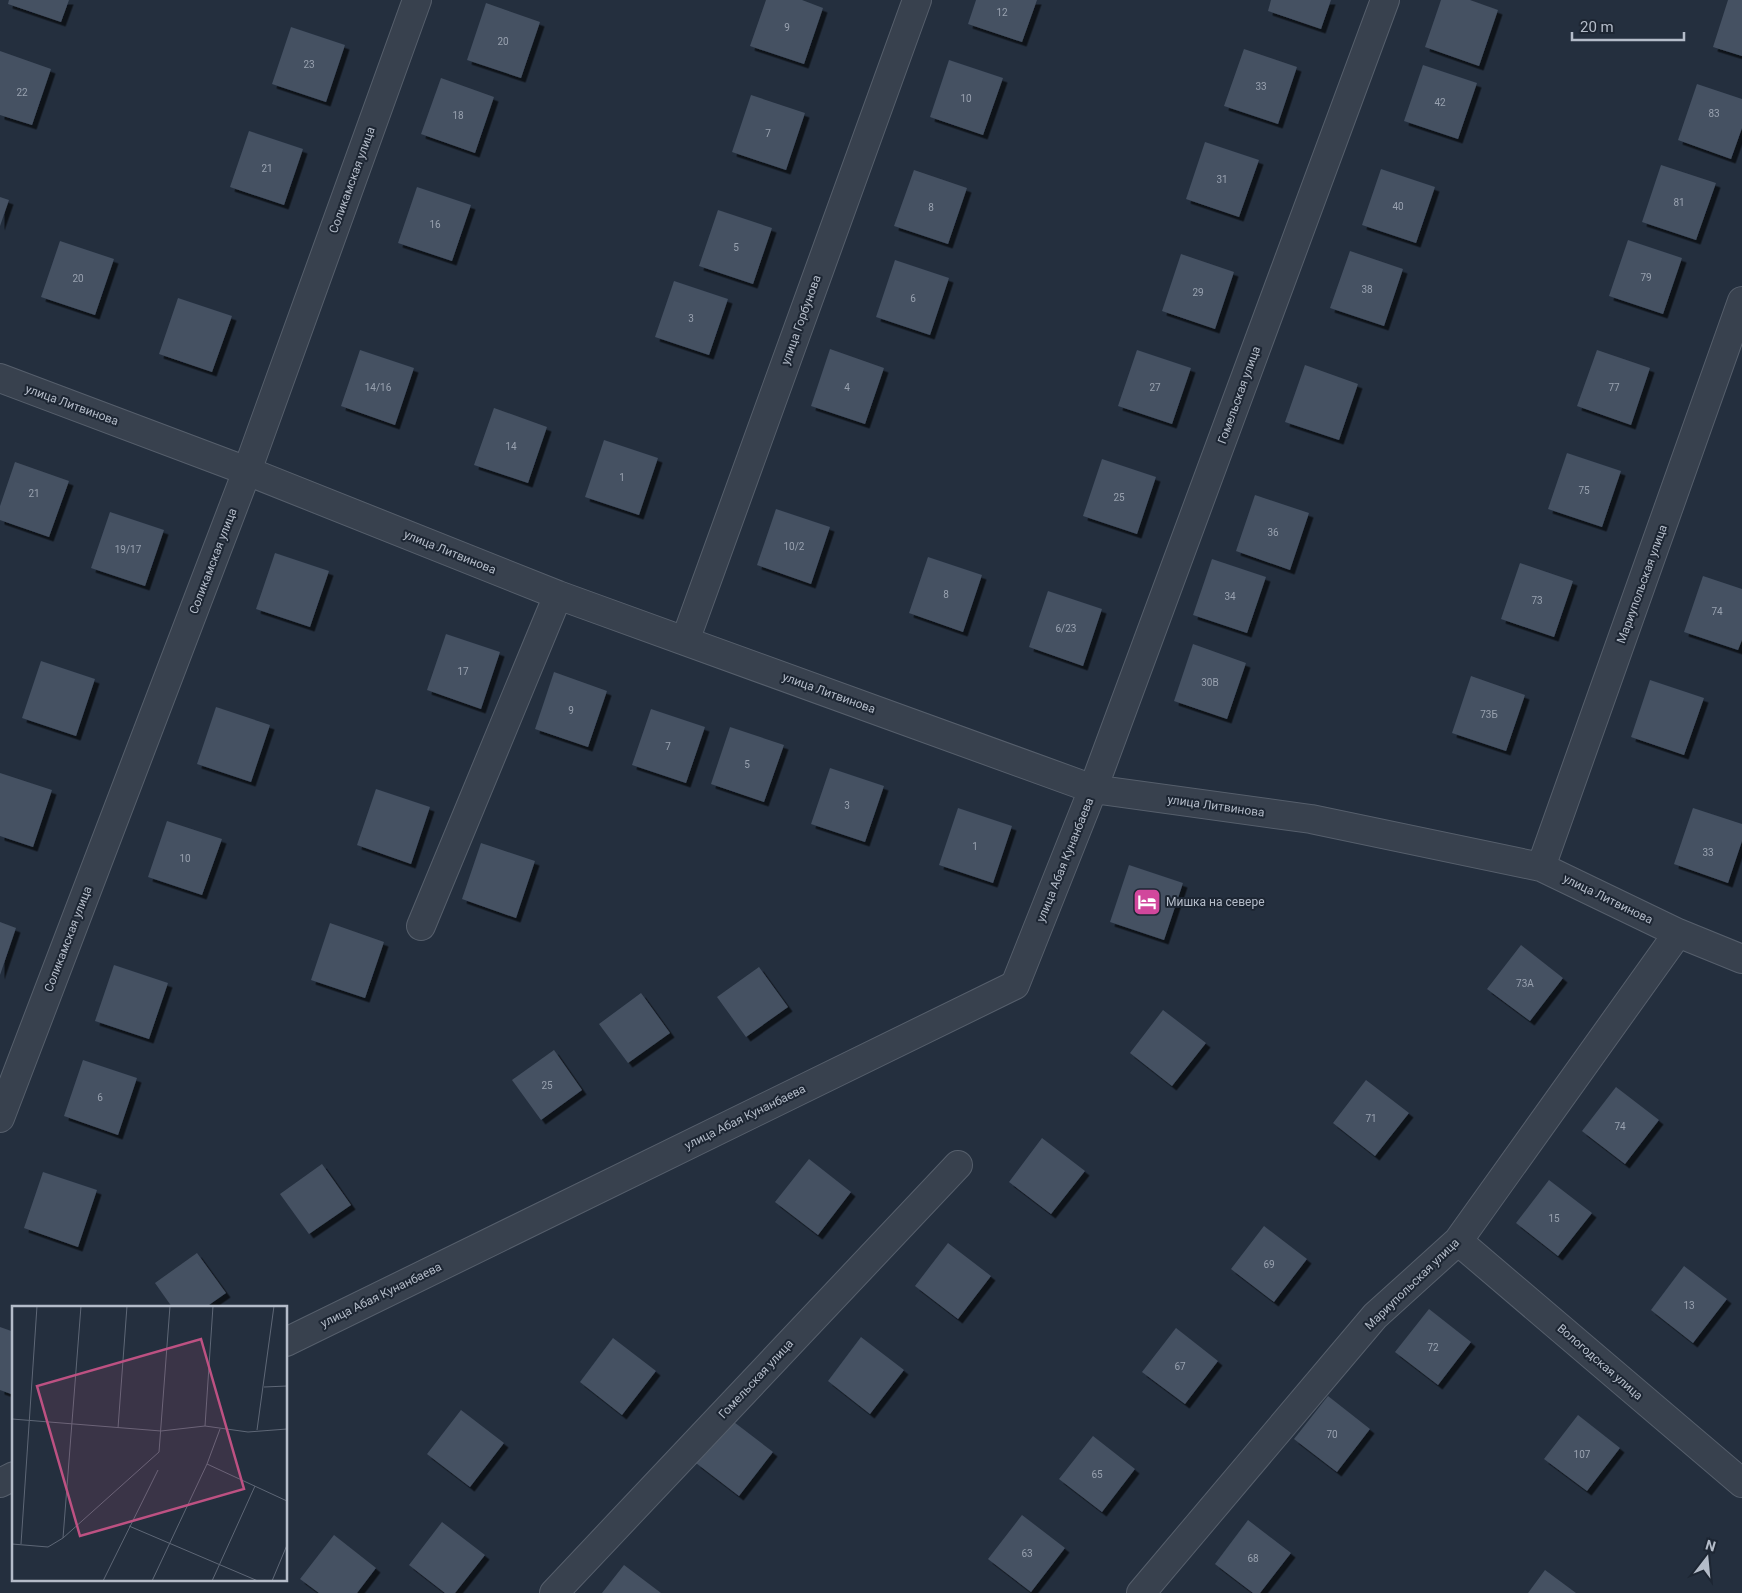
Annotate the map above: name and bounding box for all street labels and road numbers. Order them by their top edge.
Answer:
street label: Соликамская улица [326,125,378,235]
street label: улица Горбунова [778,273,824,367]
street label: Гомельская улица [1215,344,1263,446]
street label: улица Литвинова [24,382,120,428]
street label: Соликамская улица [186,506,240,616]
street label: Мариупольская улица [1614,523,1670,645]
street label: улица Литвинова [402,527,498,577]
street label: улица Литвинова [781,670,877,716]
street label: улица Литвинова [1166,792,1266,820]
street label: улица Абая Кунанбаева [1034,796,1096,924]
street label: улица Литвинова [1561,871,1655,927]
street label: Соликамская улица [41,884,95,994]
street label: улица Абая Кунанбаева [682,1082,808,1152]
street label: Мариупольская улица [1362,1235,1462,1333]
street label: улица Абая Кунанбаева [318,1260,444,1330]
street label: Вологодская улица [1554,1321,1646,1403]
street label: Гомельская улица [716,1337,796,1421]

